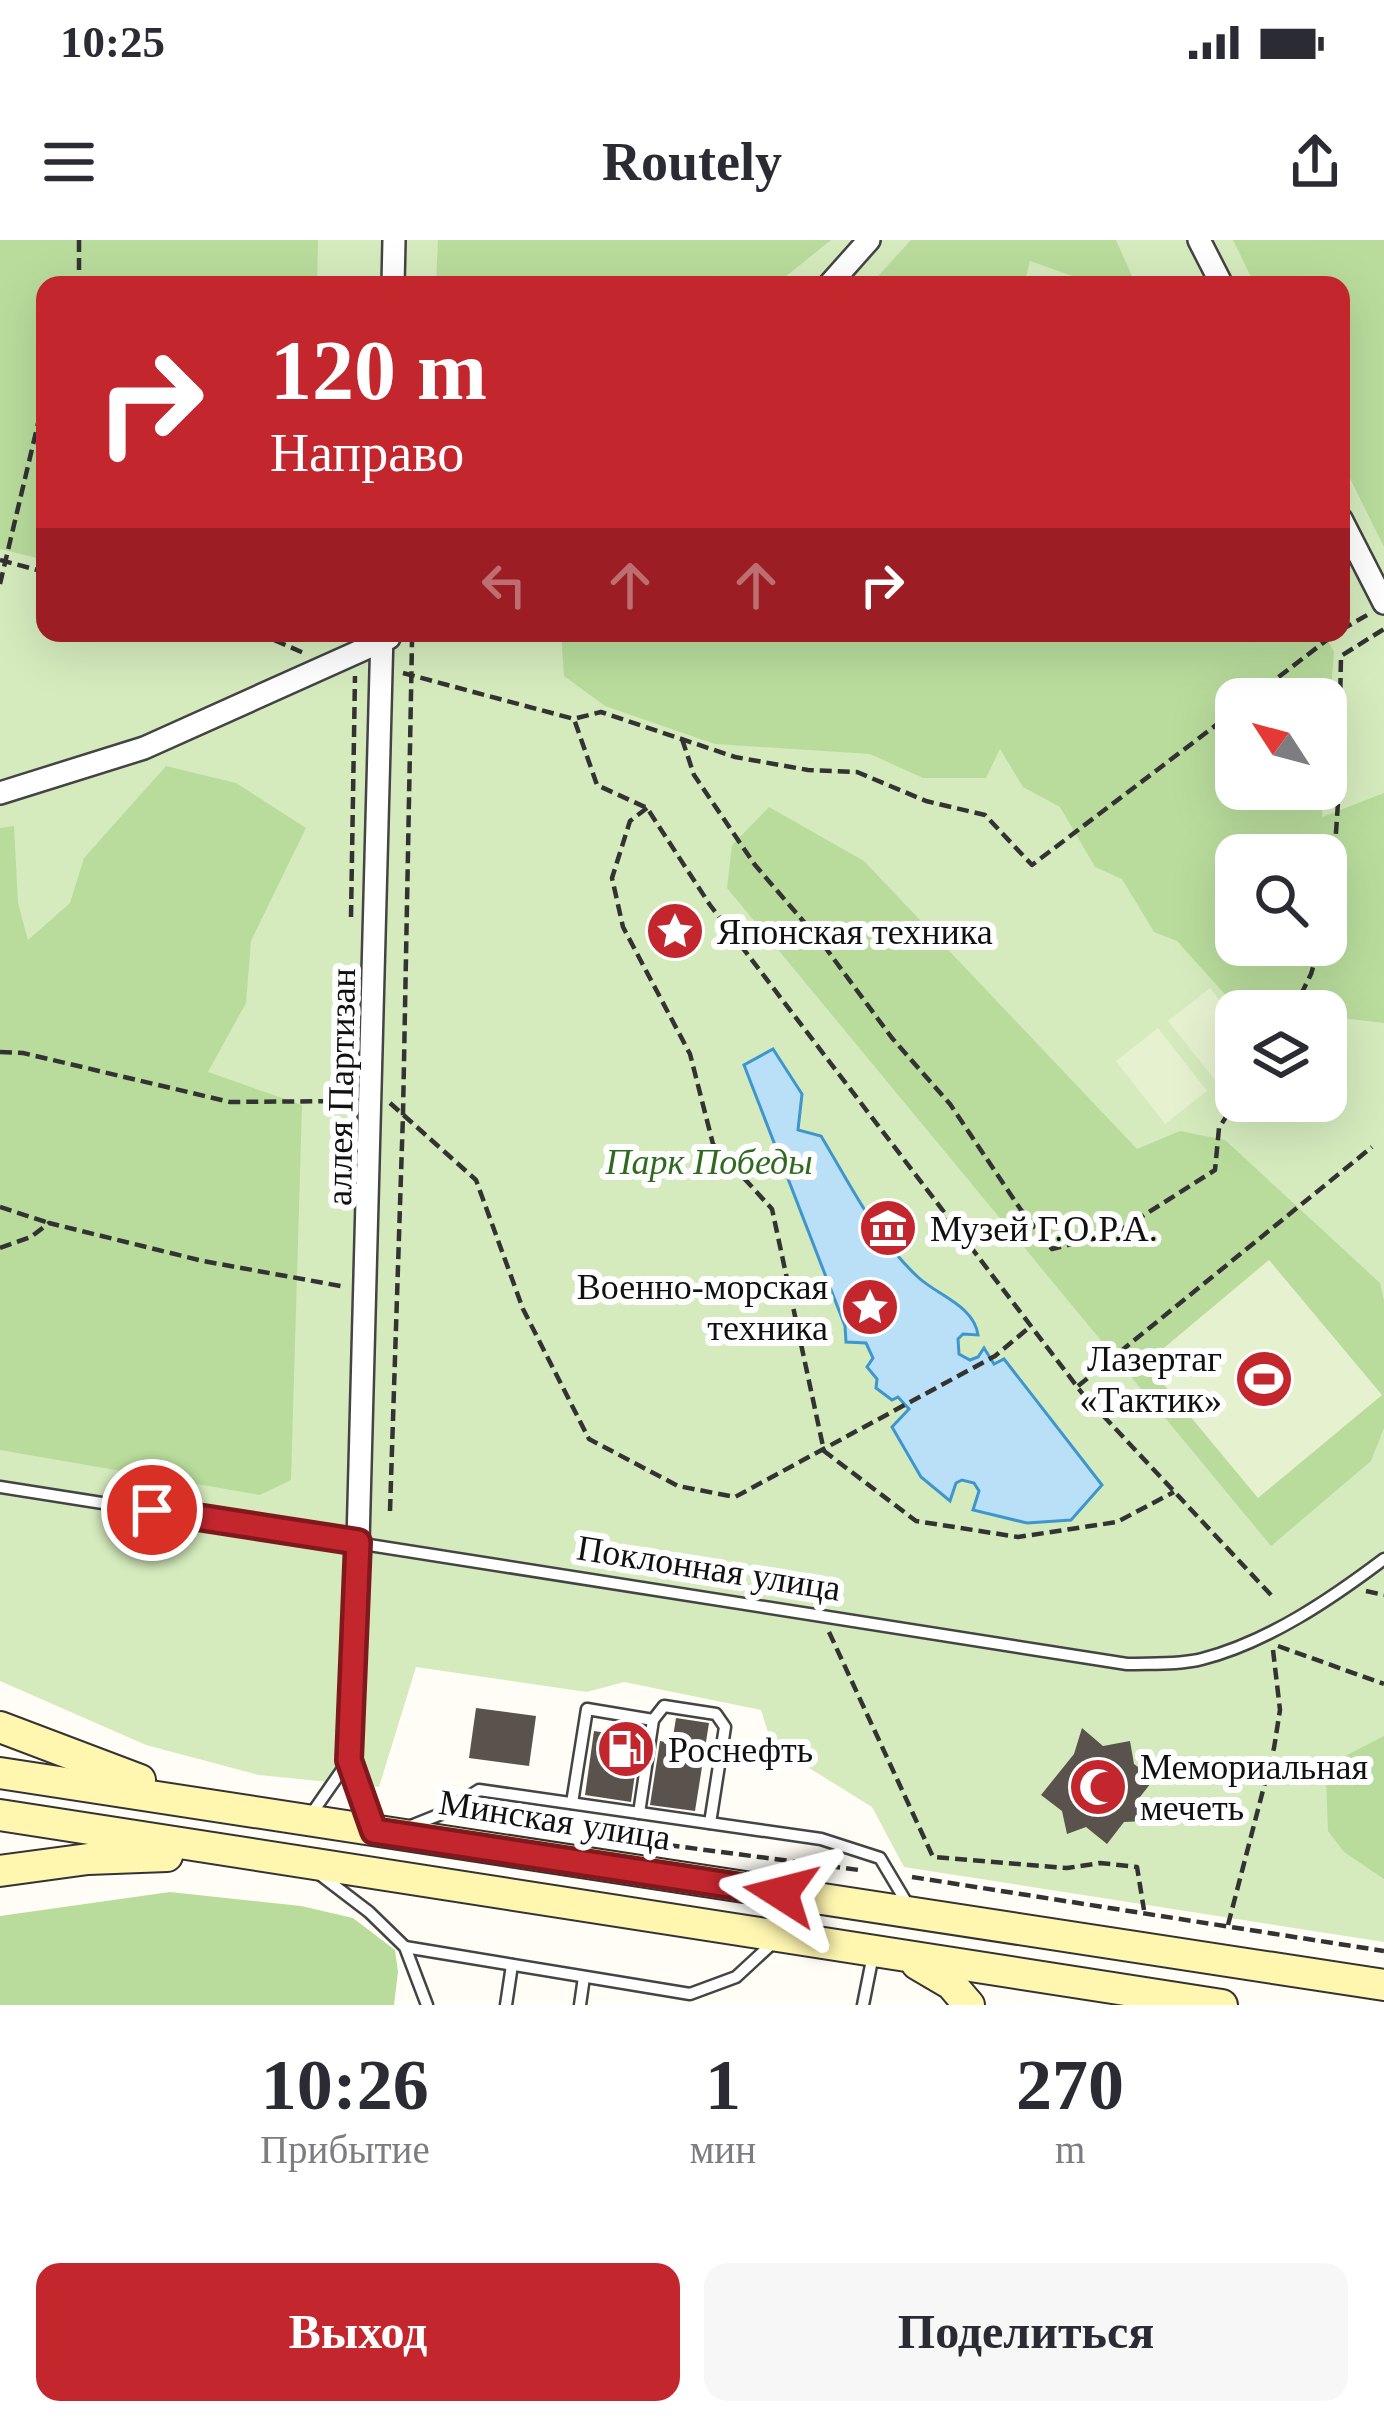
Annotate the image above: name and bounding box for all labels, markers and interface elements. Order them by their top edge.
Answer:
text: 10:25 [60,17,165,67]
icon: menu [36,129,102,195]
icon: share [1282,129,1348,195]
text: Routely [602,132,782,192]
icon: right [72,324,228,480]
text: 120 m [270,324,487,417]
text: Направо [270,423,464,483]
icon: left [471,552,537,618]
icon: ahead [597,552,663,618]
icon: ahead [723,552,789,618]
icon: right [849,552,915,618]
north arrow [1215,678,1347,810]
map controls [1215,678,1347,1122]
button: search [1215,834,1347,966]
place icon: Японская техника [644,900,706,962]
place label: Японская техника [717,912,993,952]
street label: аллея Партизан [319,968,363,1206]
button: layers [1215,990,1347,1122]
park label: Парк Победы [604,1142,813,1182]
museum icon: Музей Г.О.Р.А. [857,1197,919,1259]
place label: Музей Г.О.Р.А. [930,1209,1158,1249]
place label: Военно-морская техника [577,1267,828,1348]
place icon: Военно-морская техника [839,1276,901,1338]
place label: Лазертаг «Тактик» [1079,1339,1222,1420]
sports icon: Лазертаг «Тактик» [1233,1348,1295,1410]
pin [101,1459,203,1561]
icon: arrive [119,1477,185,1543]
street label: Поклонная улица [574,1527,844,1609]
fuel station icon: Роснефть [595,1718,657,1780]
place label: Роснефть [668,1730,813,1770]
place label: Мемориальная мечеть [1140,1747,1368,1828]
mosque icon: Мемориальная мечеть [1067,1756,1129,1818]
street label: Минская улица [436,1782,673,1858]
position arrow [718,1830,844,1956]
text: 10:26 [261,2045,429,2125]
text: 1 [705,2045,741,2125]
text: 270 [1016,2045,1124,2125]
text: Прибытие [260,2128,430,2171]
text: мин [690,2128,756,2171]
text: m [1055,2128,1085,2171]
button: Выход [36,2263,680,2401]
button: Поделиться [704,2263,1348,2401]

